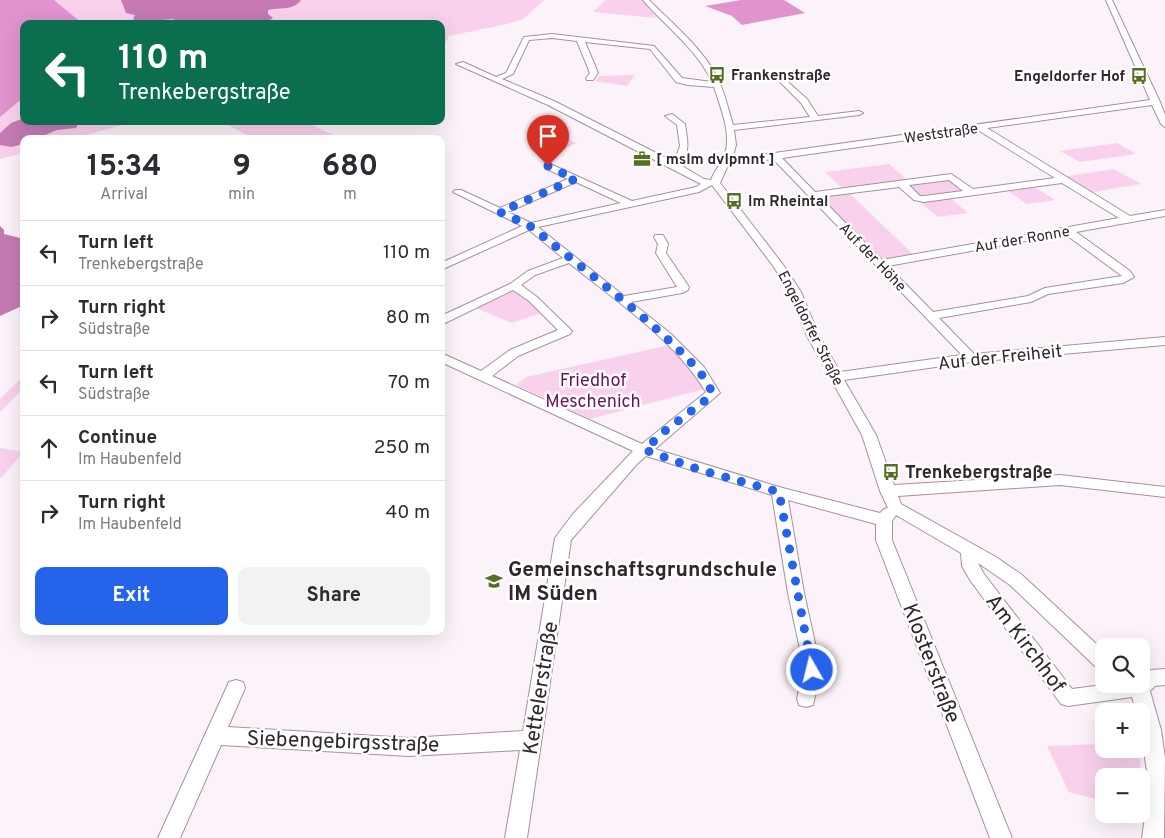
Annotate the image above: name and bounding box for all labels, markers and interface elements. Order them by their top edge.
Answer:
text: 110 m [118,37,208,81]
icon: left [35,40,100,105]
bus stop icon: Frankenstraße [707,65,727,85]
bus stop icon: Engeldorfer Hof [1129,66,1149,86]
place label: Frankenstraße [731,67,831,86]
place label: Engeldorfer Hof [1014,68,1126,87]
text: Trenkebergstraße [118,80,291,107]
pin [527,115,569,166]
street label: Weststraße [903,120,979,149]
icon: arrive [534,122,562,150]
text: 15:34 [87,149,162,186]
text: 9 [232,149,251,186]
text: 680 [322,149,378,186]
office icon: [ mslm dvlpmnt ] [632,149,652,169]
place label: [ mslm dvlpmnt ] [656,151,775,170]
text: Arrival [100,185,148,205]
text: min [228,185,255,205]
text: m [343,185,357,205]
bus stop icon: Im Rheintal [724,191,744,211]
place label: Im Rheintal [748,193,828,212]
street label: Auf der Höhe [834,220,910,297]
street label: Auf der Ronne [973,223,1071,258]
text: Turn left [78,231,154,255]
icon: left [35,239,63,267]
text: 110 m [383,241,430,265]
text: Trenkebergstraße [78,255,204,275]
street label: Engeldorfer Straße [772,268,847,389]
text: Turn right [78,296,166,320]
icon: right [35,304,63,332]
text: 80 m [386,306,430,330]
text: Südstraße [78,320,150,340]
street label: Auf der Freiheit [937,341,1063,376]
text: Turn left [78,361,154,385]
icon: left [35,369,63,397]
park label: Friedhof Meschenich [545,370,641,414]
text: 70 m [388,371,430,395]
text: Südstraße [78,385,150,405]
text: Continue [78,426,157,450]
icon: ahead [35,434,63,462]
text: 250 m [374,436,430,460]
text: Im Haubenfeld [78,450,182,470]
bus stop icon: Trenkebergstraße [881,462,901,482]
place label: Trenkebergstraße [905,462,1053,485]
text: Turn right [78,491,166,515]
icon: right [35,499,63,527]
text: 40 m [385,501,430,525]
text: Im Haubenfeld [78,515,182,535]
place label: Gemeinschaftsgrundschule IM Süden [508,557,777,608]
button: Exit [35,567,228,625]
button: Share [238,567,430,625]
school or university icon: Gemeinschaftsgrundschule IM Süden [484,571,504,591]
street label: Am Kirchhof [979,589,1071,699]
street label: Klosterstraße [895,600,966,727]
street label: Kettelerstraße [518,620,565,757]
map controls [1095,638,1150,823]
button: search [1095,638,1150,693]
position arrow [785,643,837,695]
button: + [1095,703,1150,758]
street label: Siebengebirgsstraße [246,726,440,759]
button: − [1095,768,1150,823]

